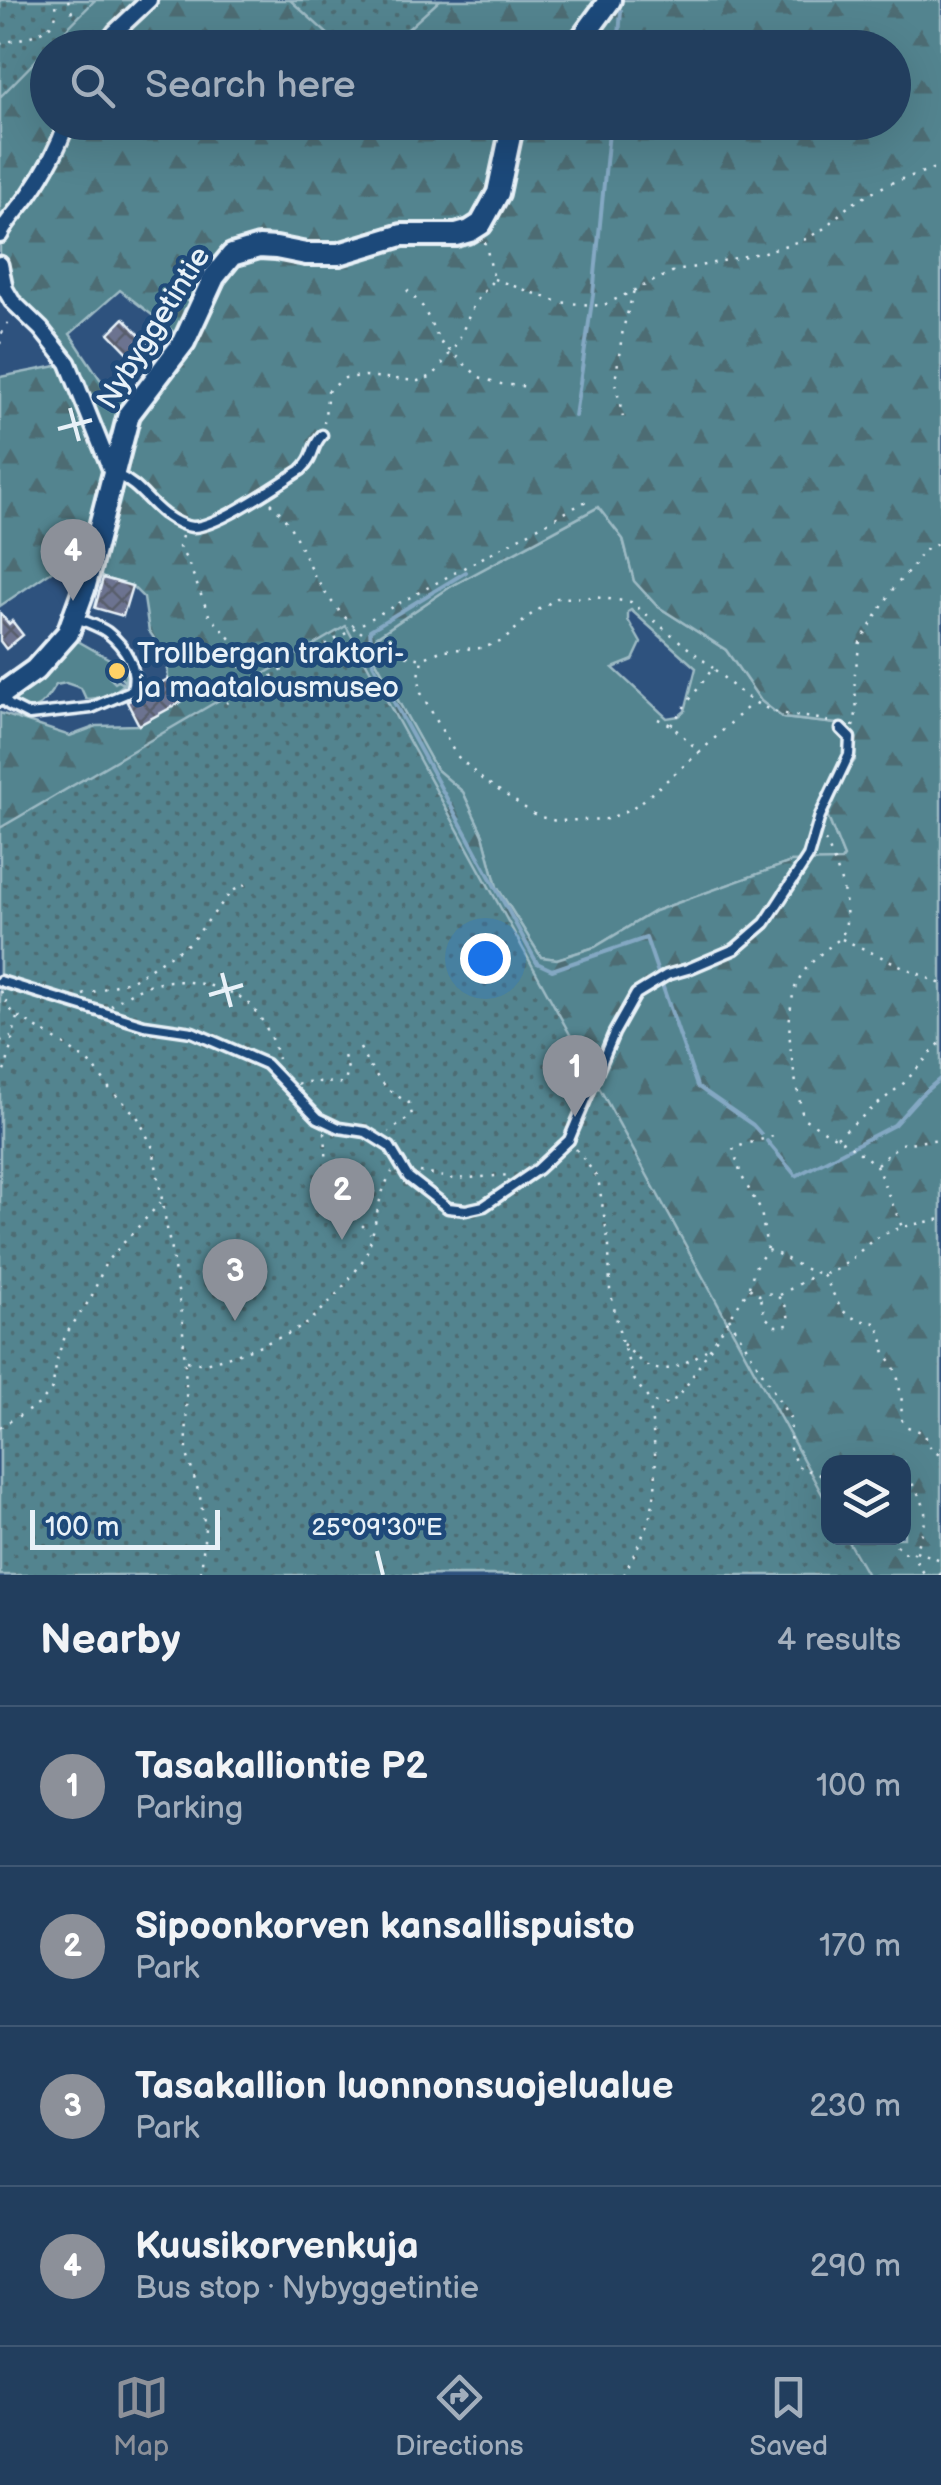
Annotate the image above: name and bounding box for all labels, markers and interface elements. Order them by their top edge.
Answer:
search box [30,30,911,140]
icon: search [65,58,120,113]
text: Search here [145,63,356,108]
street label: Nybyggetintie [90,240,218,416]
pin: 4 [40,518,106,601]
place label: Trollbergan traktori- ja maatalousmuseo [136,636,405,706]
marker: Trollbergan traktori- ja maatalousmuseo [106,660,128,682]
your location [460,933,511,984]
pin: 1 [542,1034,608,1117]
pin: 2 [310,1158,374,1240]
pin: 3 [202,1238,268,1321]
map controls [821,1455,911,1545]
button: layers [821,1455,911,1545]
scale bar [30,1505,220,1550]
text: 100 m [45,1511,119,1544]
text: 25°09'30"E [312,1512,442,1543]
text: Nearby [40,1615,180,1666]
text: 4 results [777,1621,901,1660]
text: Tasakalliontie P2 [135,1744,428,1789]
text: 1 [66,1767,79,1806]
text: 100 m [816,1767,901,1806]
text: Parking [135,1789,243,1828]
text: Sipoonkorven kansallispuisto [135,1904,635,1949]
text: 2 [63,1927,82,1966]
text: 170 m [819,1927,901,1966]
text: Park [135,1949,199,1988]
text: Tasakallion luonnonsuojelualue [135,2064,674,2109]
text: 3 [63,2087,82,2126]
text: 230 m [809,2087,901,2126]
text: Park [135,2109,199,2148]
text: Kuusikorvenkuja [135,2224,419,2269]
text: 4 [63,2247,82,2286]
text: 290 m [810,2247,901,2286]
text: Bus stop · Nybyggetintie [135,2269,479,2308]
tab: Map [113,2370,169,2463]
tab: Directions [395,2370,524,2463]
tab: Saved [750,2370,828,2463]

